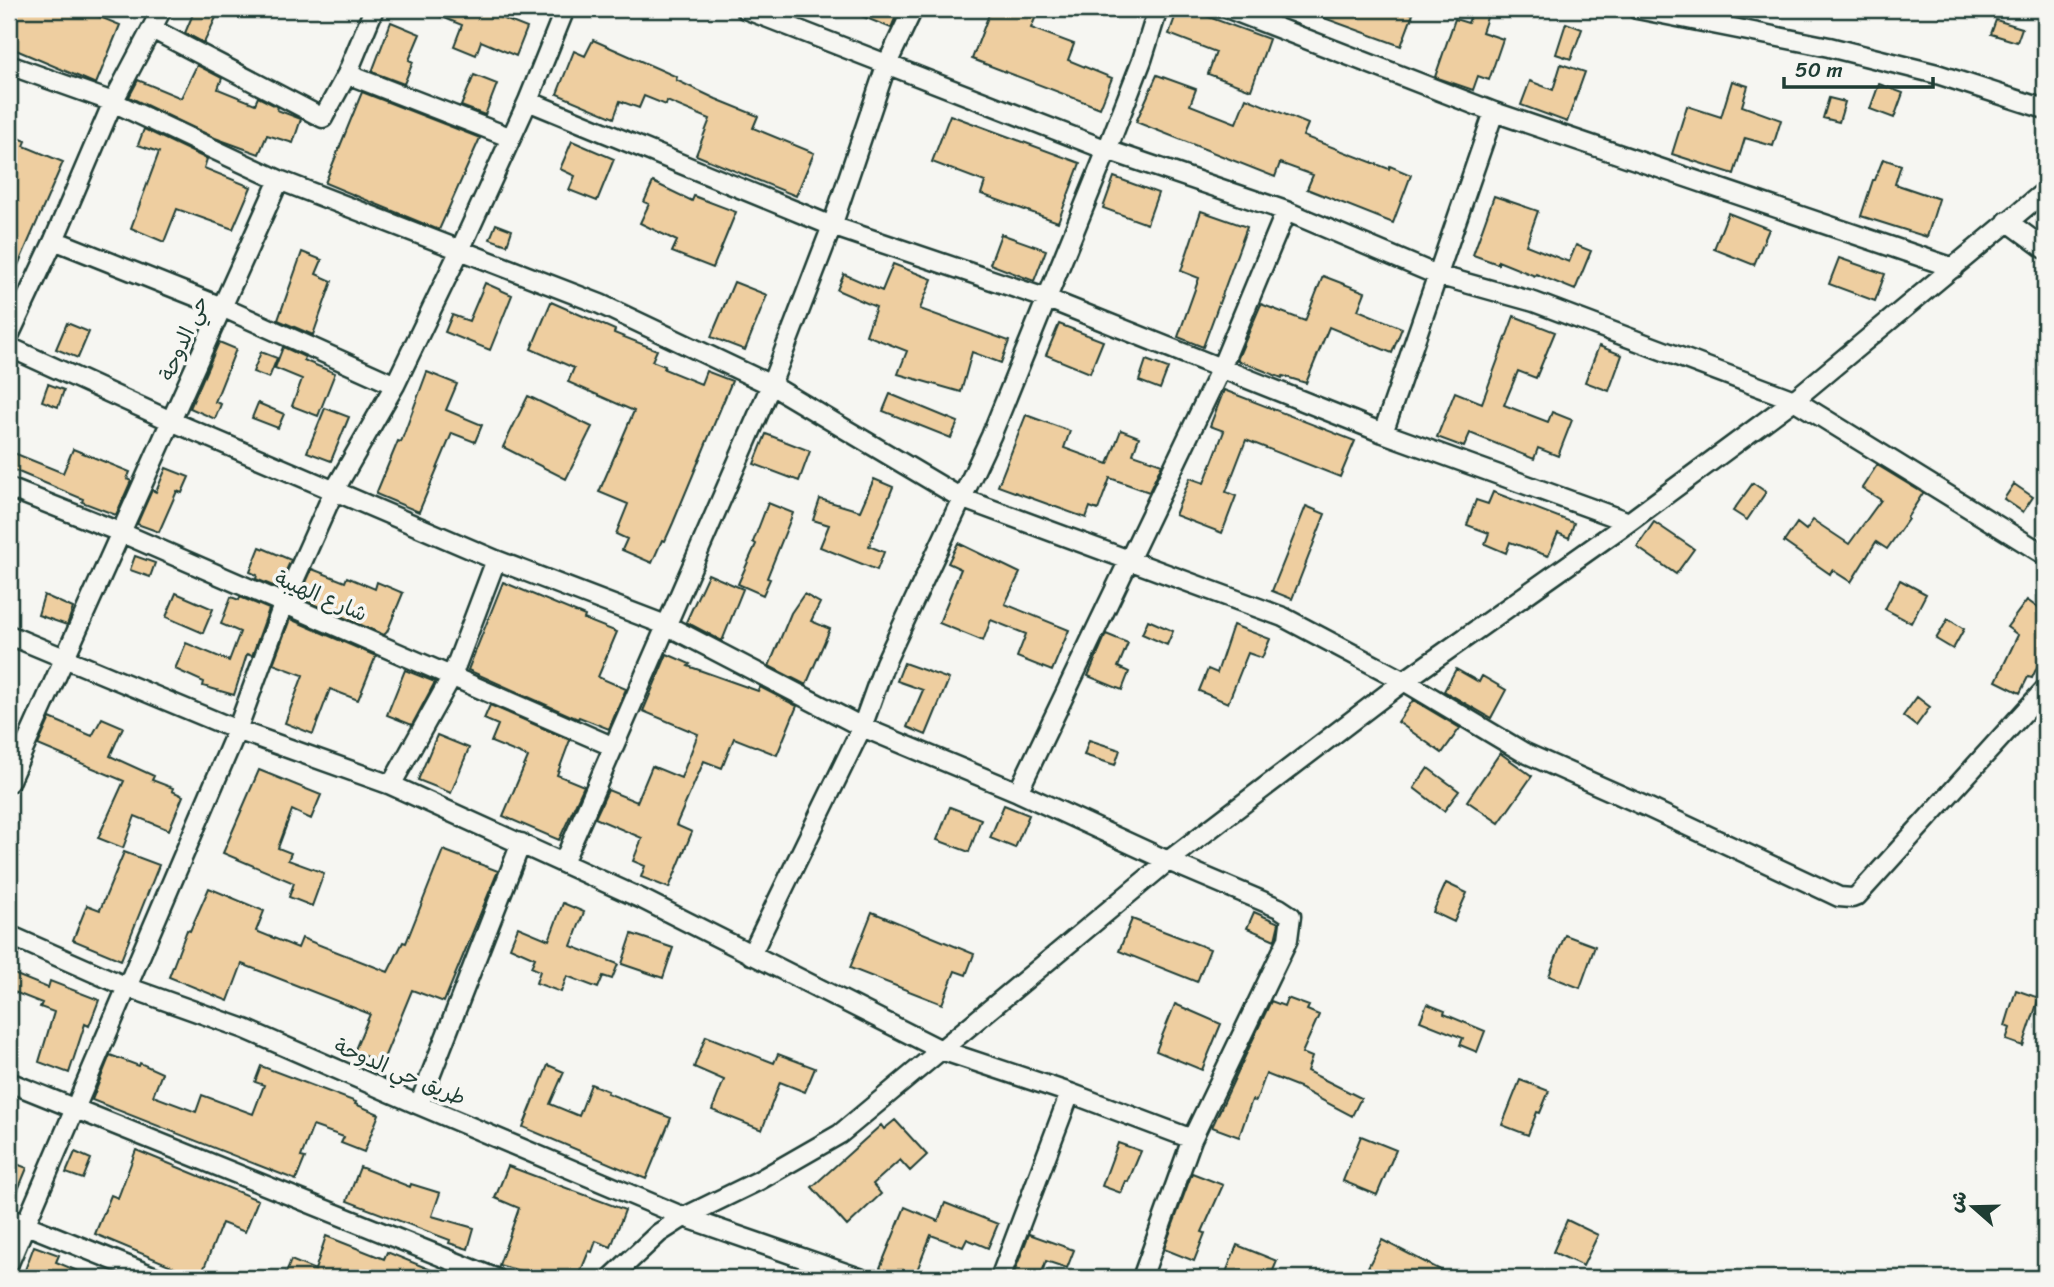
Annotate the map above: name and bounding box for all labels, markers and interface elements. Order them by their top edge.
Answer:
scale bar [1784,46,1933,90]
text: 50 m [1795,51,1843,89]
street label: حي الدوحة [148,289,220,387]
street label: شارع الهيبة [269,559,373,633]
street label: طريق حي الدوحة [328,1027,472,1117]
north arrow [1938,1172,2008,1242]
text: ش [1938,1186,1977,1217]

